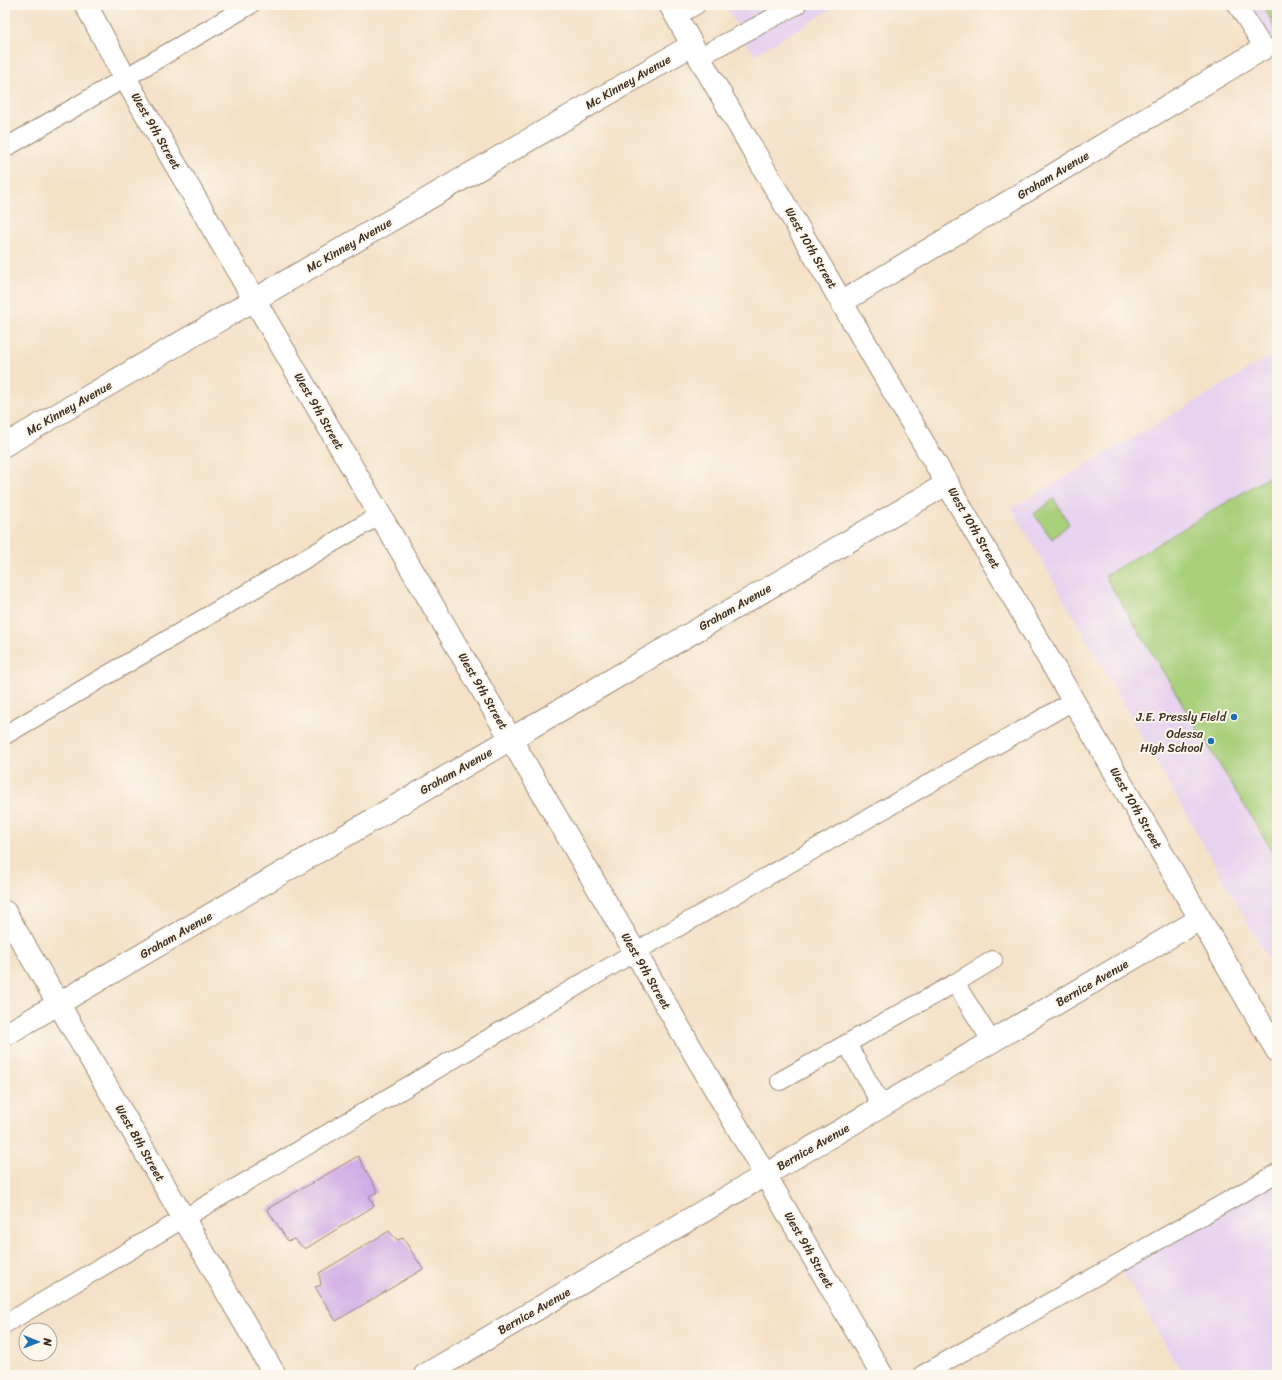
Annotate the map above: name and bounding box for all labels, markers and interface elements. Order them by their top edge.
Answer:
street label: Mc Kinney Avenue [581,48,675,116]
street label: West 9th Street [125,88,187,174]
street label: Graham Avenue [1012,145,1094,205]
street label: West 10th Street [779,203,843,293]
street label: Mc Kinney Avenue [302,211,396,279]
street label: West 9th Street [288,368,350,454]
street label: Mc Kinney Avenue [22,374,116,442]
street label: West 10th Street [942,483,1006,573]
street label: Graham Avenue [694,577,776,637]
street label: West 9th Street [452,648,514,734]
place label: J.E. Pressly Field [1135,706,1228,728]
marker: J.E. Pressly Field [1229,712,1239,722]
place label: Odessa High School [1140,723,1204,759]
marker: Odessa High School [1206,736,1216,746]
street label: Graham Avenue [415,741,497,801]
street label: West 10th Street [1104,763,1168,853]
street label: Graham Avenue [135,905,217,965]
street label: West 9th Street [615,928,677,1014]
street label: Bernice Avenue [1051,953,1133,1013]
street label: West 8th Street [109,1100,171,1186]
street label: Bernice Avenue [772,1117,854,1177]
street label: West 9th Street [778,1207,840,1293]
street label: Bernice Avenue [493,1281,575,1341]
north arrow [18,1322,58,1362]
text: N [38,1337,57,1347]

